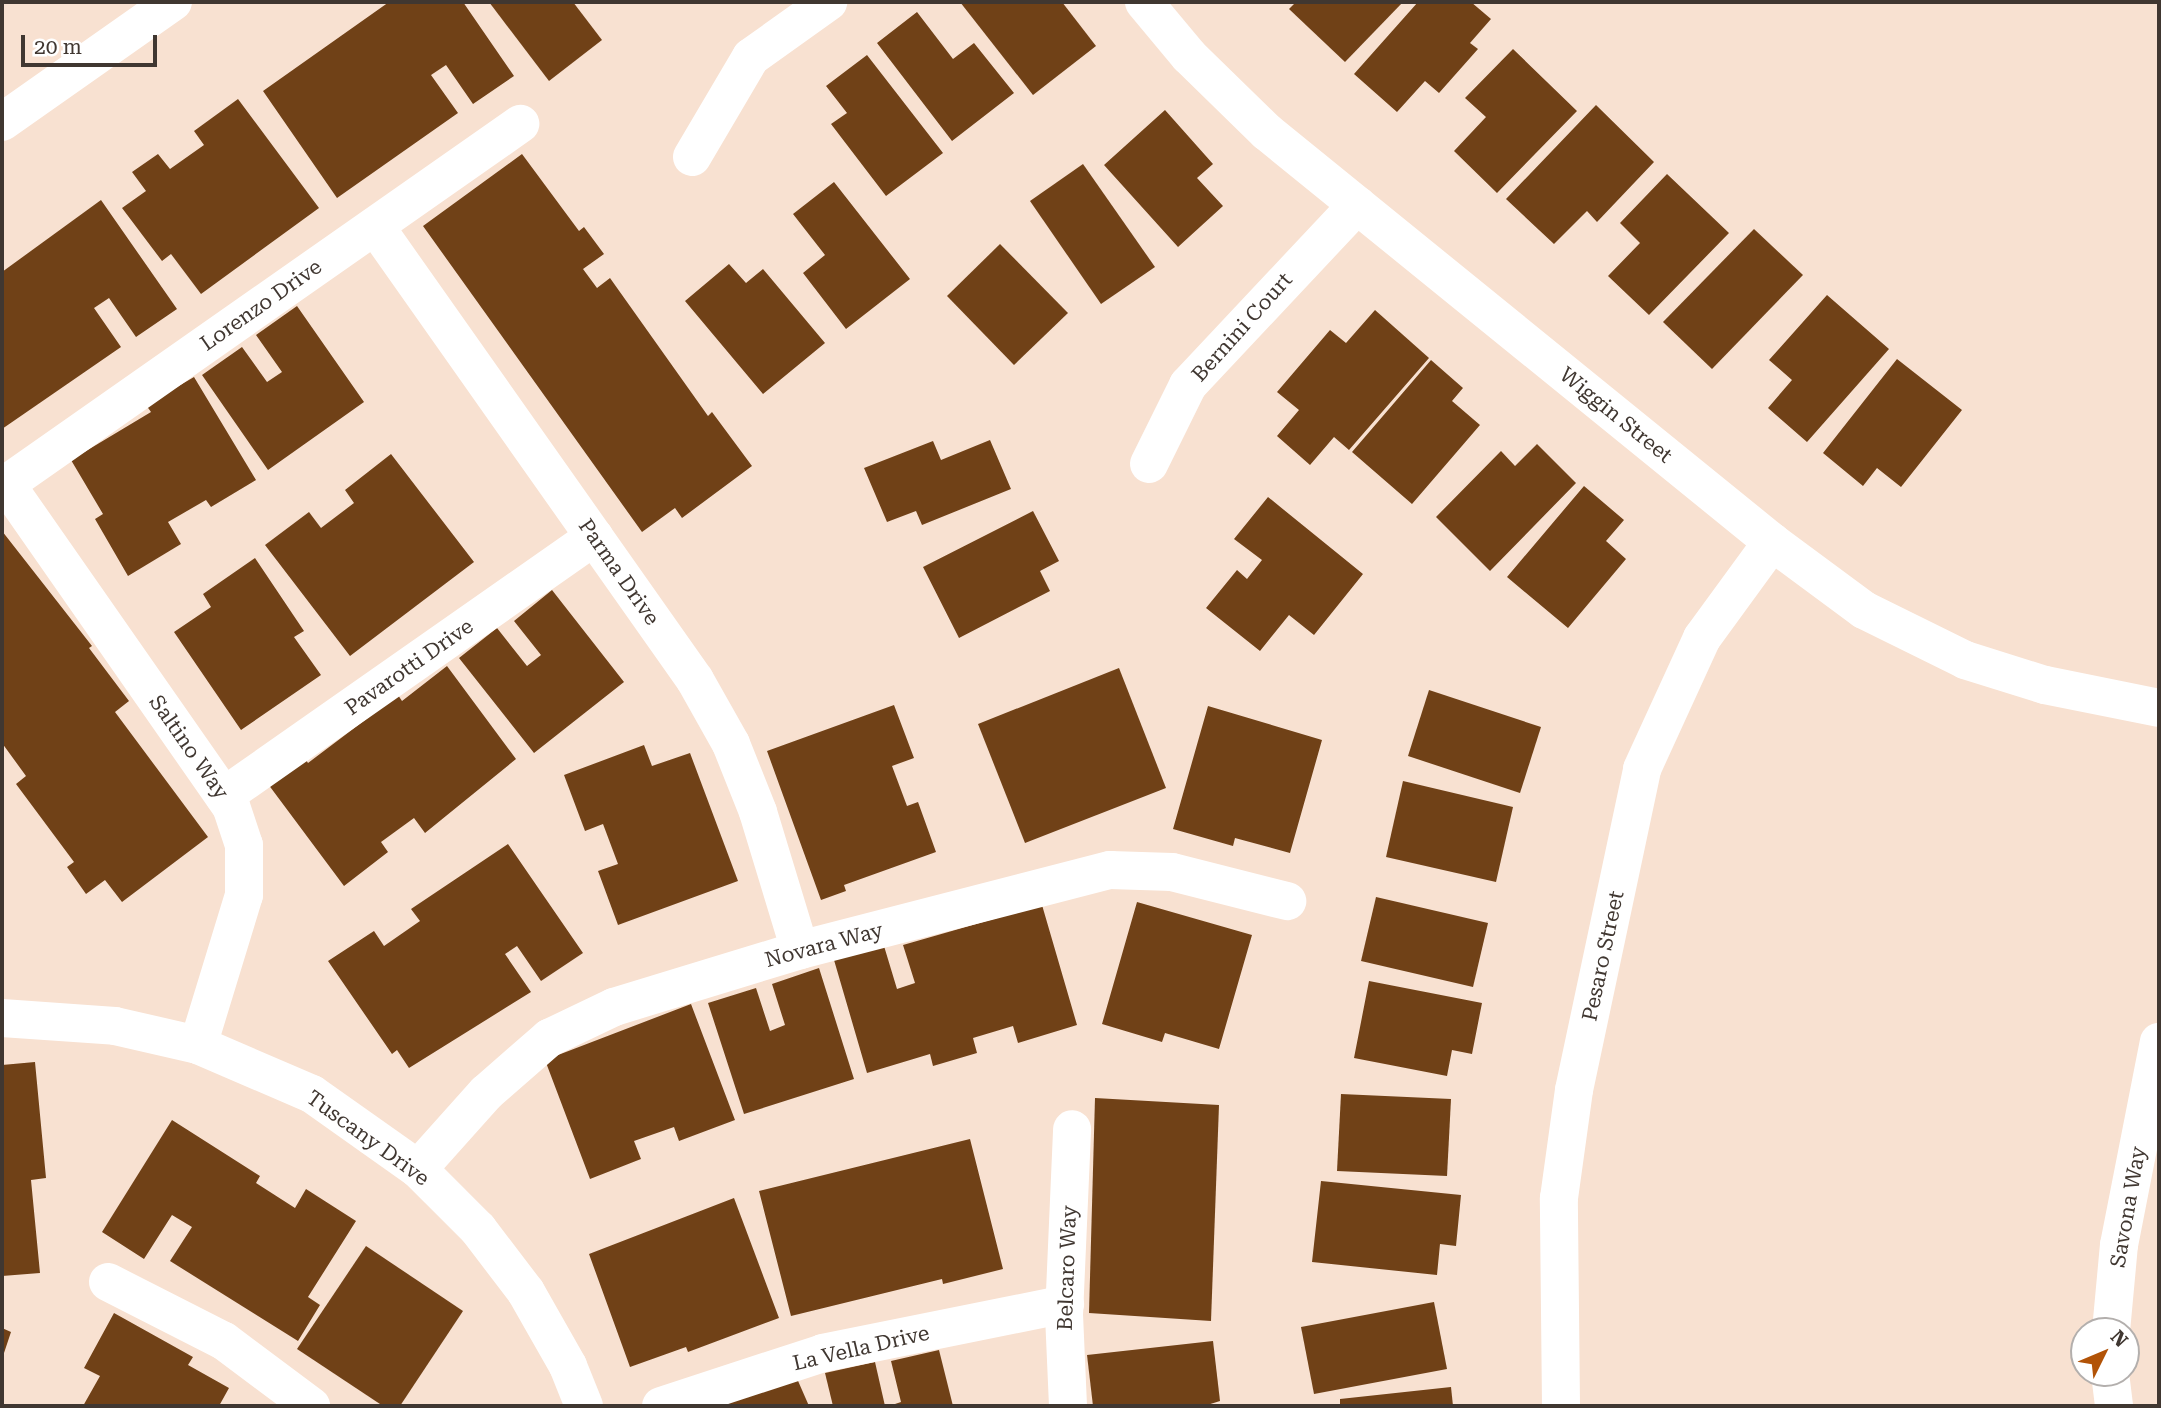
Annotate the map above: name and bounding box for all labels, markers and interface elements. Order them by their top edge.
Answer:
scale bar [24,21,161,65]
text: 20 m [34,35,82,59]
street label: Lorenzo Drive [195,254,327,356]
street label: Bernini Court [1186,267,1298,387]
street label: Wiggin Street [1555,362,1677,468]
street label: Parma Drive [573,514,665,630]
street label: Pavarotti Drive [340,613,478,721]
street label: Saltino Way [144,690,234,804]
street label: Pesaro Street [1577,888,1629,1024]
street label: Novara Way [762,917,886,973]
street label: Tuscany Drive [302,1085,434,1191]
street label: Savona Way [2105,1144,2151,1270]
street label: Belcaro Way [1052,1205,1082,1331]
north arrow [2070,1317,2140,1387]
street label: La Vella Drive [790,1320,932,1376]
text: N [2106,1325,2133,1352]

